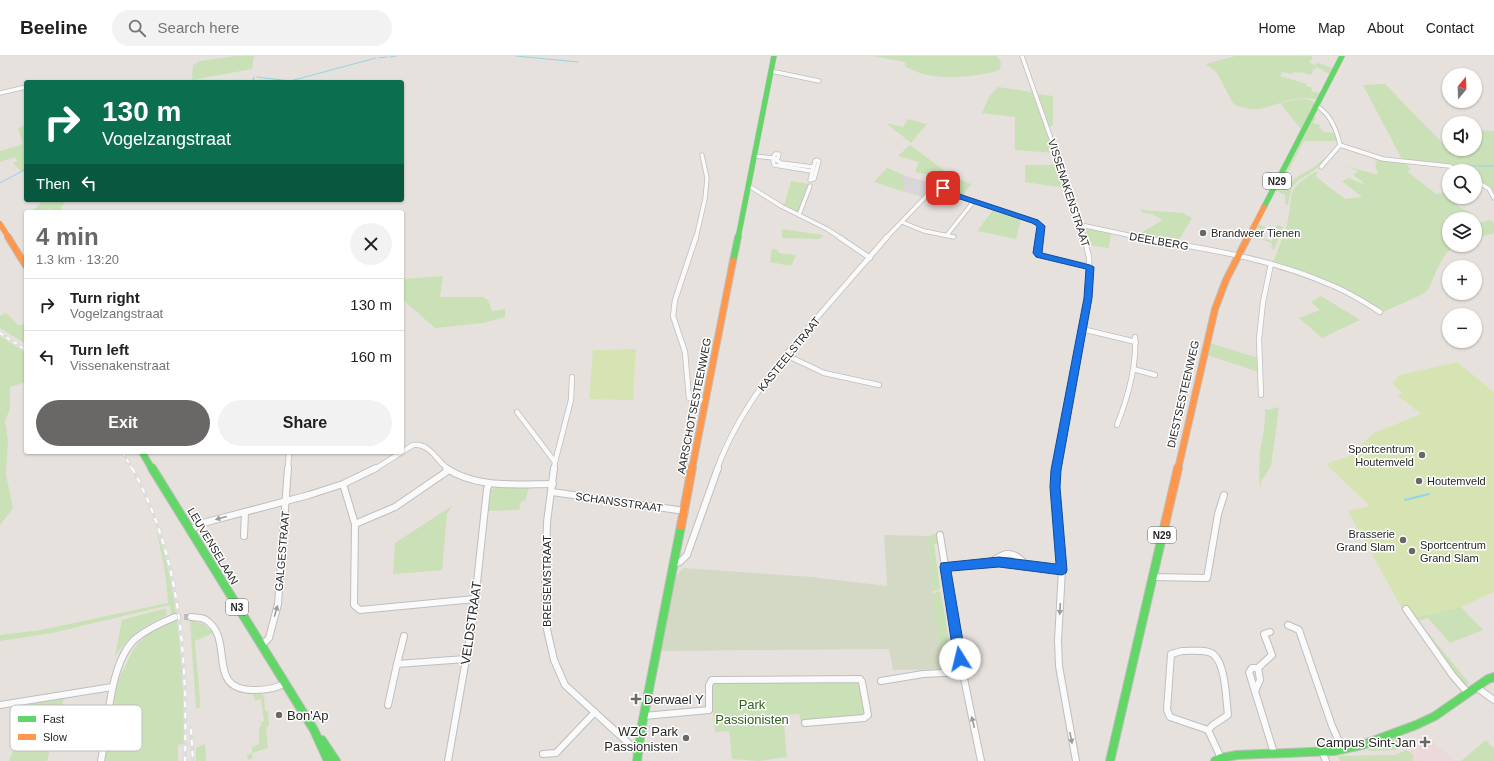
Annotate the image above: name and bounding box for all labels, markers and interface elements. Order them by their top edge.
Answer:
search box [112,10,392,46]
text: Beeline [20,17,88,38]
icon: search [126,17,148,39]
text: Search here [158,19,239,36]
text: Home [1259,20,1296,36]
text: Map [1318,20,1345,36]
text: About [1367,20,1404,36]
text: Contact [1426,20,1474,36]
north arrow [1442,68,1482,108]
map controls [1442,68,1482,348]
icon: right [36,96,88,148]
text: 130 m [102,96,181,127]
button: sound [1442,116,1482,156]
text: Vogelzangstraat [102,129,231,149]
street label: VISSENAKENSTRAAT [1046,137,1092,249]
button: search [1442,164,1482,204]
pin [926,171,960,205]
icon: left [78,172,100,194]
road number: N29 [1263,173,1291,189]
text: Then [36,175,70,192]
icon: arrive [932,177,954,199]
button: layers [1442,212,1482,252]
text: 4 min [36,223,99,250]
button: close [350,223,392,265]
place label: Brandweer Tienen [1211,227,1300,239]
marker: Brandweer Tienen [1198,228,1208,238]
street label: DEELBERG [1128,230,1190,252]
text: 1.3 km · 13:20 [36,252,119,267]
button: + [1442,260,1482,300]
text: Turn right [70,289,140,306]
icon: right [36,294,58,316]
text: 130 m [350,296,392,313]
text: Vogelzangstraat [70,306,163,321]
button: − [1442,308,1482,348]
street label: KASTEELSTRAAT [755,314,823,394]
street label: AARSCHOTSESTEENWEG [675,337,713,475]
street label: DIESTSESTEENWEG [1165,339,1201,449]
text: Turn left [70,341,129,358]
icon: left [36,346,58,368]
text: 160 m [350,348,392,365]
text: Vissenakenstraat [70,358,170,373]
button: Exit [36,400,210,446]
button: Share [218,400,392,446]
place label: Sportcentrum Houtemveld [1348,443,1414,468]
marker: Sportcentrum Houtemveld [1417,450,1427,460]
place label: Houtemveld [1427,475,1486,487]
marker: Houtemveld [1414,476,1424,486]
street label: SCHANSSTRAAT [574,490,664,514]
street label: LEUVENSELAAN [185,505,241,587]
street label: GALGESTRAAT [273,510,292,592]
one-way arrow [215,515,227,521]
road number: N29 [1148,527,1176,543]
place label: Brasserie Grand Slam [1336,528,1395,553]
street label: BREISEMSTRAAT [541,535,553,627]
marker: Brasserie Grand Slam [1398,535,1408,545]
place label: Sportcentrum Grand Slam [1420,539,1486,564]
marker: Sportcentrum Grand Slam [1407,546,1417,556]
street label: VELDSTRAAT [458,580,484,666]
road number: N3 [226,599,248,615]
one-way arrow [1056,603,1063,615]
one-way arrow [273,604,279,617]
position arrow [939,638,981,680]
place label: Derwael Y [644,692,704,707]
marker: Derwael Y [631,694,641,704]
park label: Park Passionisten [715,697,789,727]
legend [10,705,142,751]
place label: Bon'Ap [287,708,329,723]
marker: Bon'Ap [274,710,284,720]
text: Fast [43,713,64,725]
one-way arrow [969,716,975,728]
place label: WZC Park Passionisten [604,724,678,754]
text: Slow [43,731,67,743]
one-way arrow [1069,732,1075,744]
marker: WZC Park Passionisten [681,733,691,743]
place label: Campus Sint-Jan [1316,735,1416,750]
marker: Campus Sint-Jan [1419,736,1431,748]

